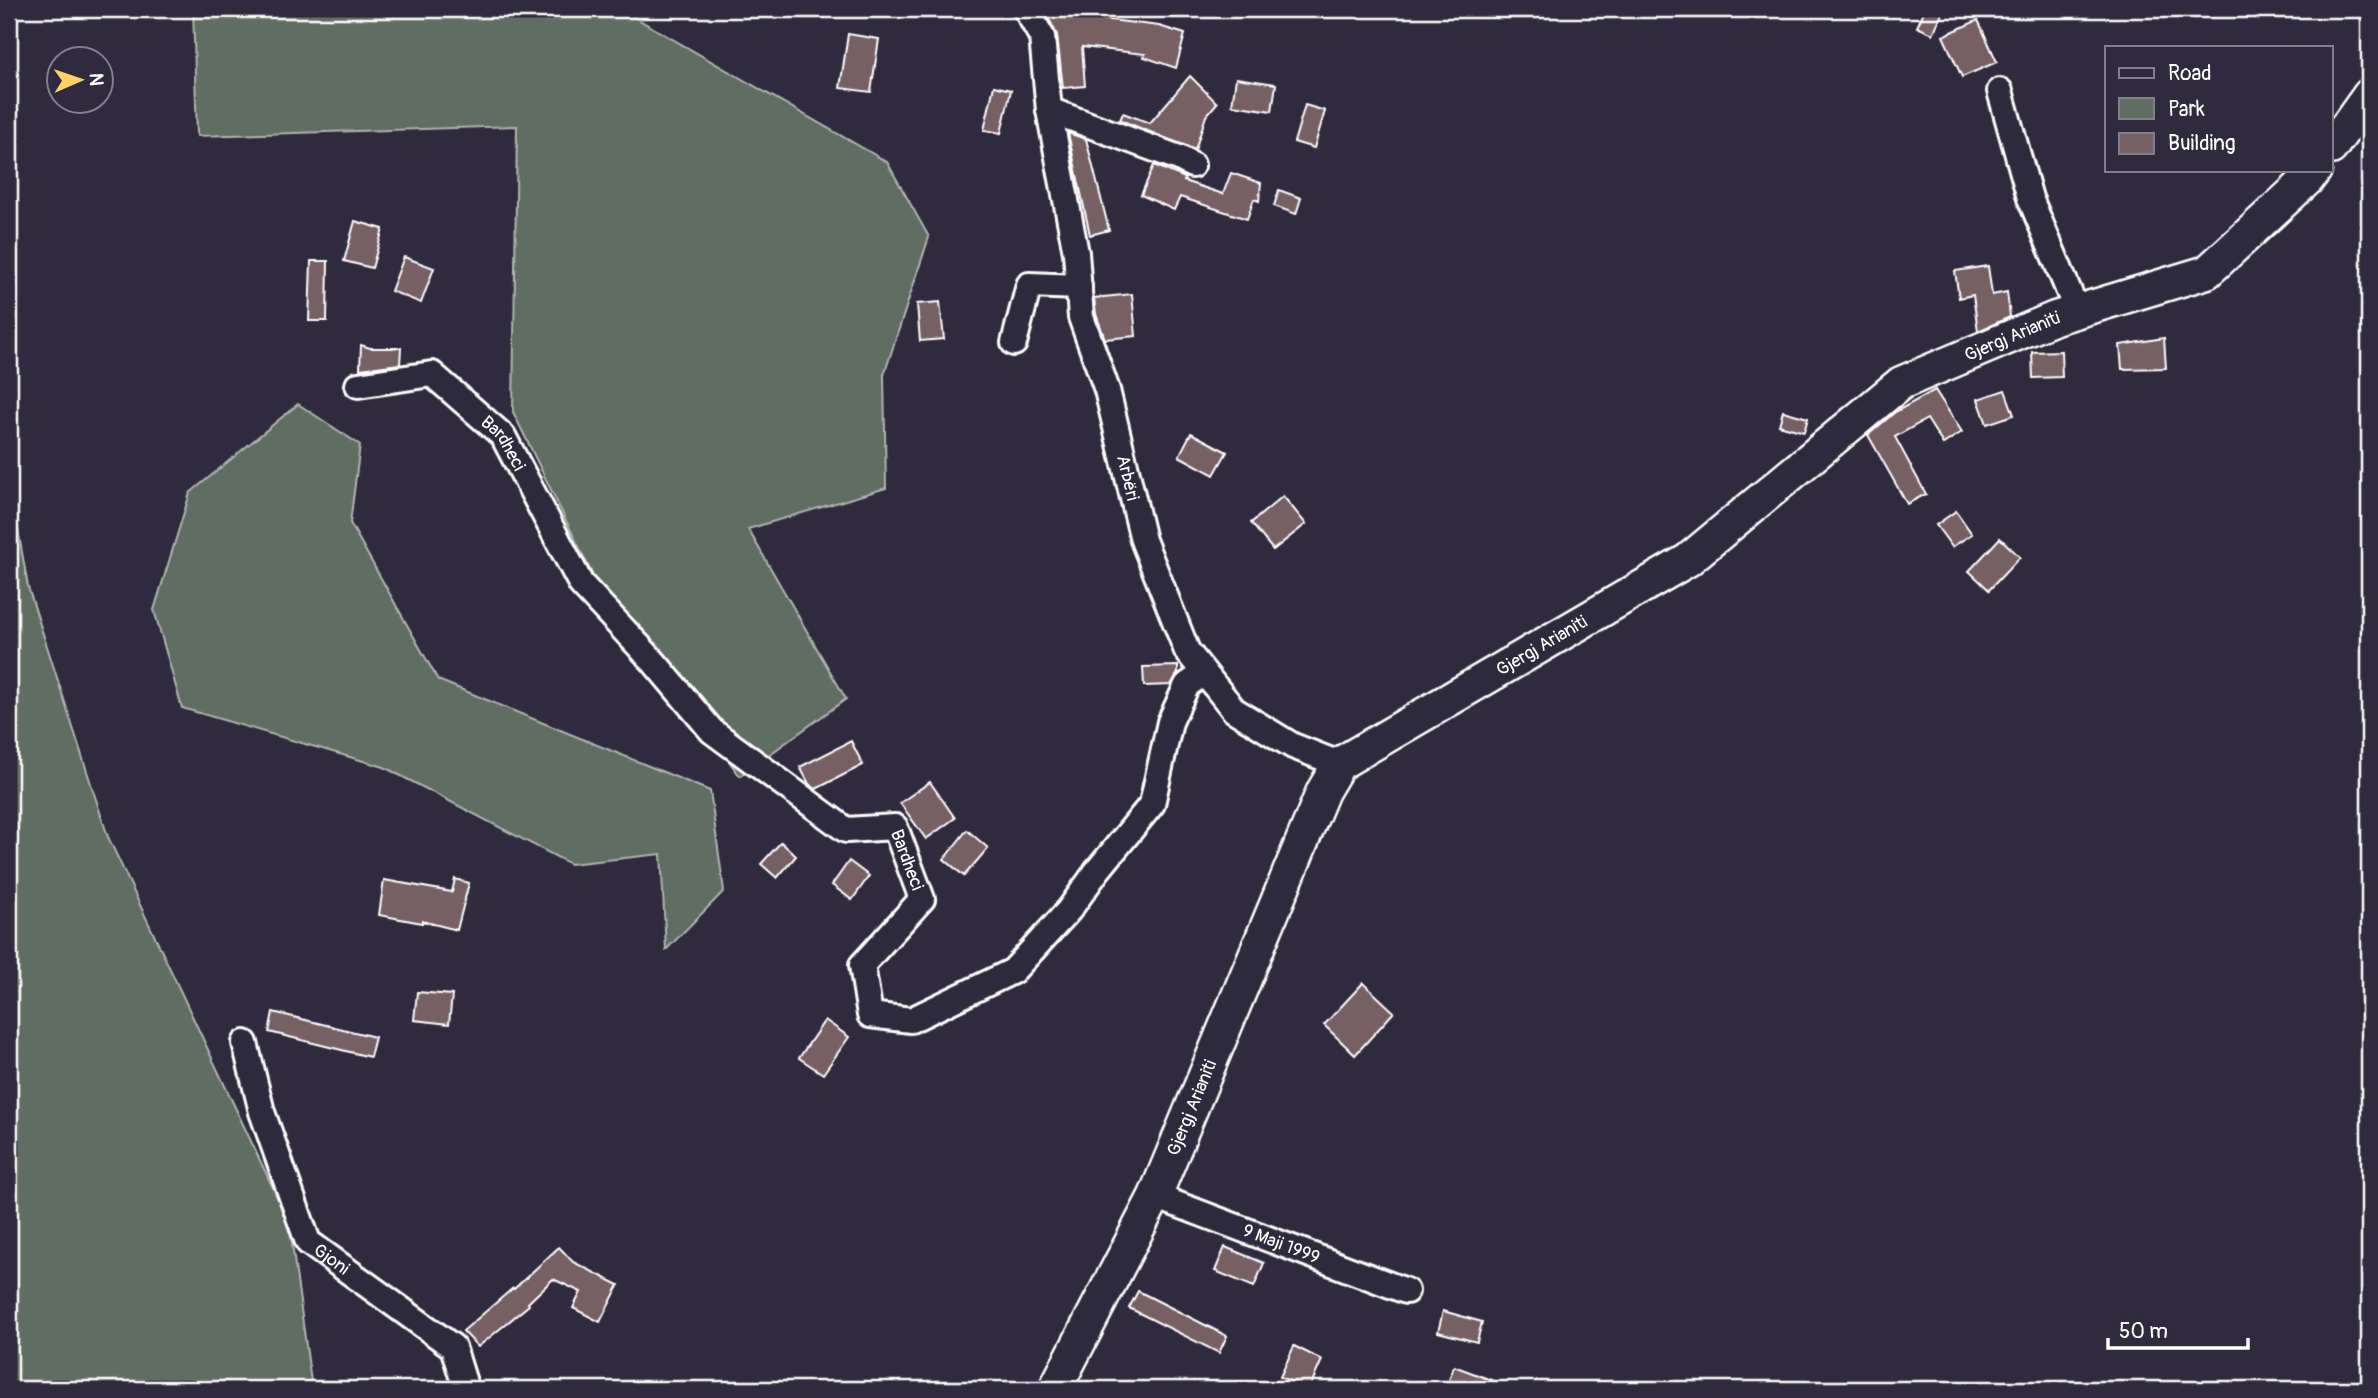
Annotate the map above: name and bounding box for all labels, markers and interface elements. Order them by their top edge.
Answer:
north arrow [46,46,116,116]
legend [2105,46,2332,172]
text: Road [2168,60,2212,87]
text: N [84,73,108,86]
text: Park [2168,96,2205,123]
text: Building [2168,130,2235,157]
street label: Gjergj Arianiti [1961,306,2062,366]
street label: Bardheci [476,410,531,475]
street label: Arbëri [1111,453,1145,503]
street label: Gjergj Arianiti [1492,610,1591,681]
street label: Bardheci [885,826,929,893]
street label: Gjergj Arianiti [1162,1056,1222,1159]
street label: 9 Maji 1999 [1239,1219,1323,1269]
street label: Gjoni [309,1238,354,1280]
scale bar [2108,1307,2248,1351]
text: 50 m [2119,1318,2168,1345]

